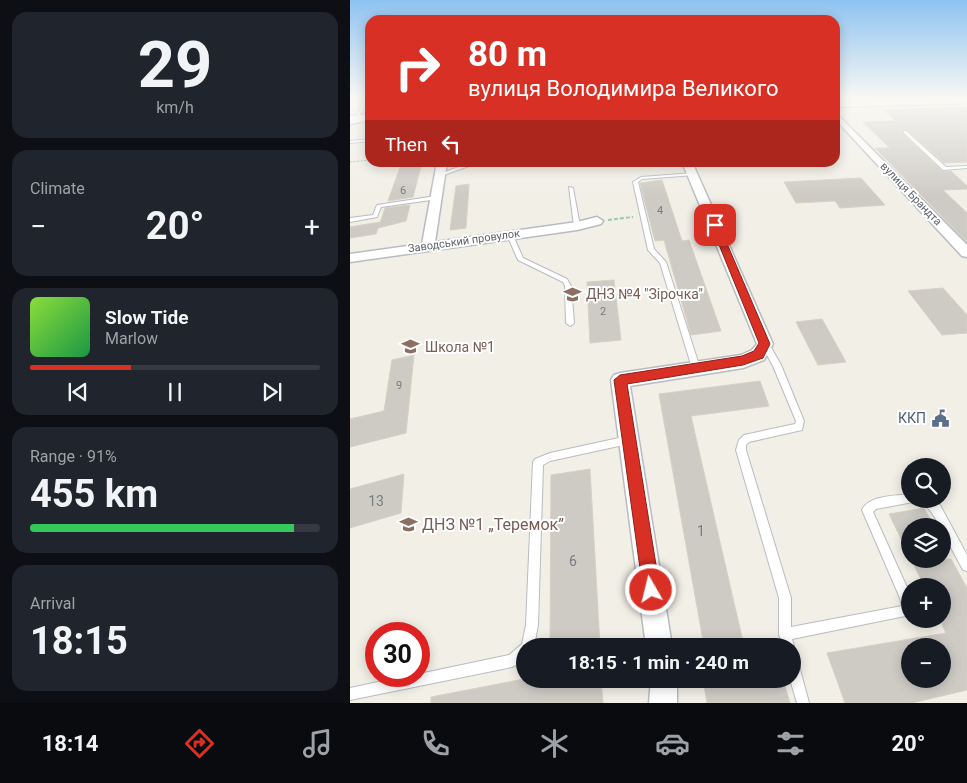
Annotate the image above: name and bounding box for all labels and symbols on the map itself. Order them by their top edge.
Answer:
street label: вулиця Брандта [878,160,944,228]
house number: 6 [400,184,406,197]
house number: 4 [657,204,663,217]
pin [694,204,736,246]
street label: Заводський провулок [407,227,521,255]
school or university icon: ДНЗ №4 "Зірочка" [562,284,582,304]
place label: ДНЗ №4 "Зірочка" [586,286,703,302]
house number: 2 [600,305,606,318]
school or university icon: Школа №1 [401,337,421,357]
place label: Школа №1 [425,339,495,355]
house number: 9 [396,379,402,392]
public building icon: ККП [930,408,950,428]
place label: ККП [898,410,926,426]
house number: 13 [368,493,384,509]
school or university icon: ДНЗ №1 „Теремок” [398,514,418,534]
place label: ДНЗ №1 „Теремок” [422,515,564,534]
house number: 1 [697,523,705,539]
house number: 6 [569,553,577,569]
position arrow [624,563,676,615]
speed limit sign: 30 [365,622,430,687]

